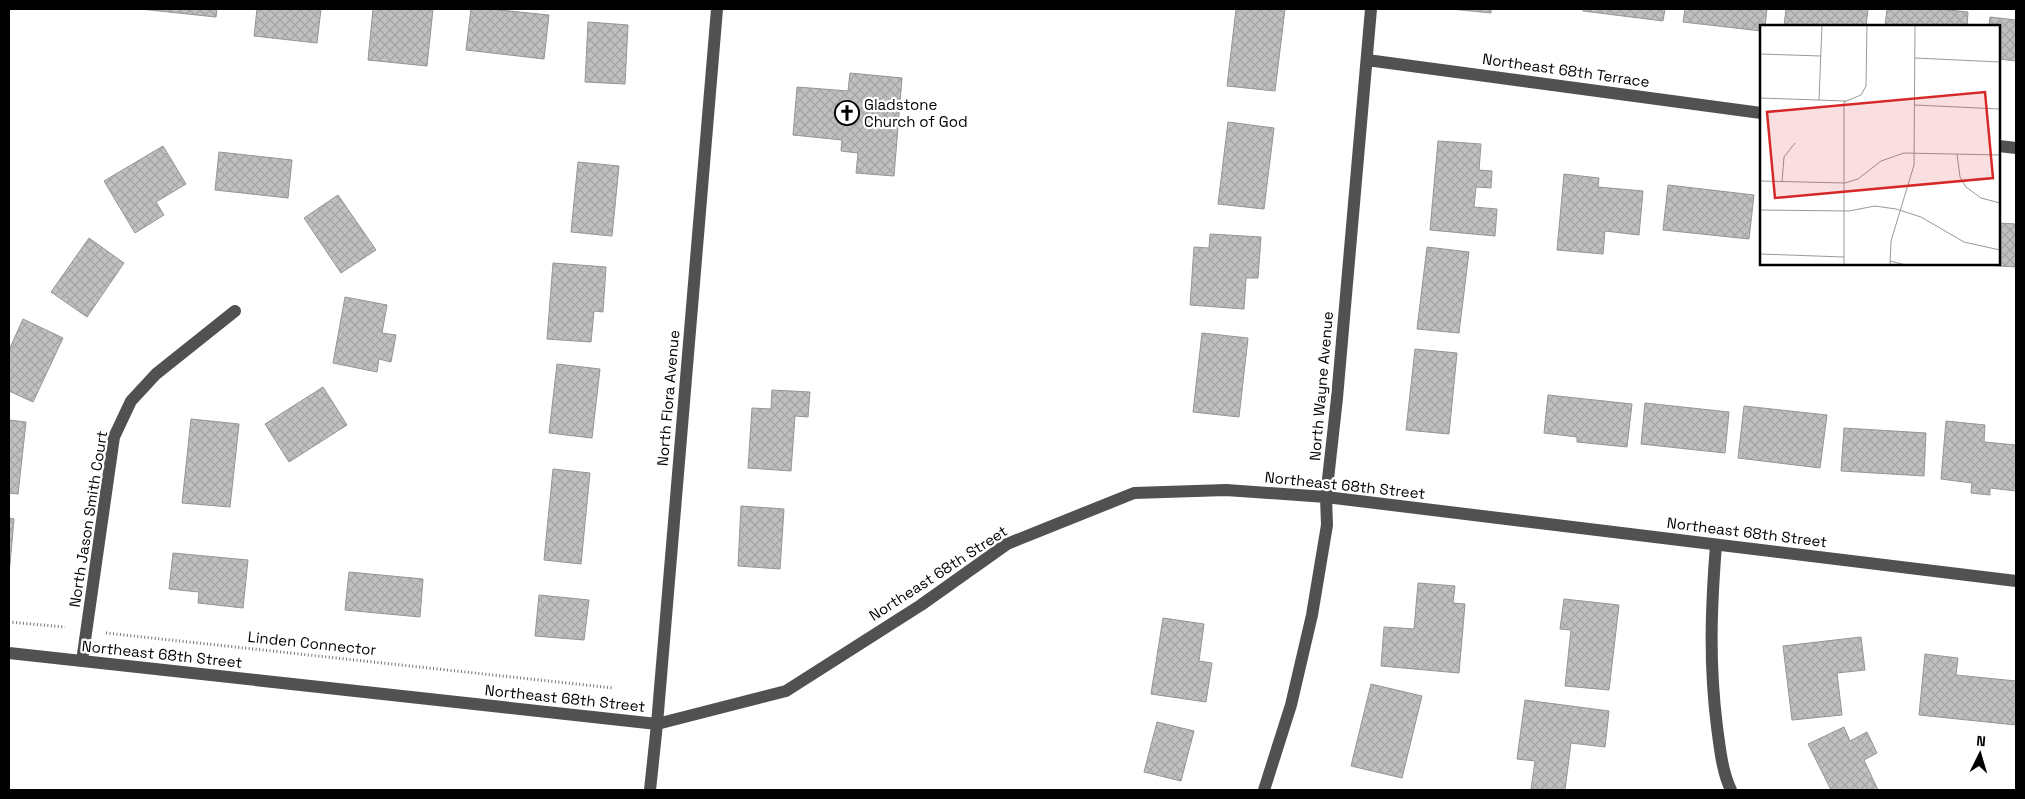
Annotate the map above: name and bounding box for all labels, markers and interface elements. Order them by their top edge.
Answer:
inset map [1760,25,2000,265]
street label: Northeast 68th Terrace [1481,49,1651,91]
place label: Gladstone Church of God [864,95,968,131]
church icon: Gladstone Church of God [834,100,860,126]
street label: North Wayne Avenue [1305,310,1337,462]
street label: North Flora Avenue [653,329,683,467]
street label: North Jason Smith Court [65,429,111,609]
street label: Northeast 68th Street [1264,467,1426,503]
street label: Northeast 68th Street [1666,513,1828,551]
street label: Northeast 68th Street [865,521,1011,625]
street label: Linden Connector [247,627,378,659]
street label: Northeast 68th Street [81,636,243,672]
street label: Northeast 68th Street [484,680,646,716]
north arrow [1955,729,2005,779]
text: N [1976,732,1987,750]

